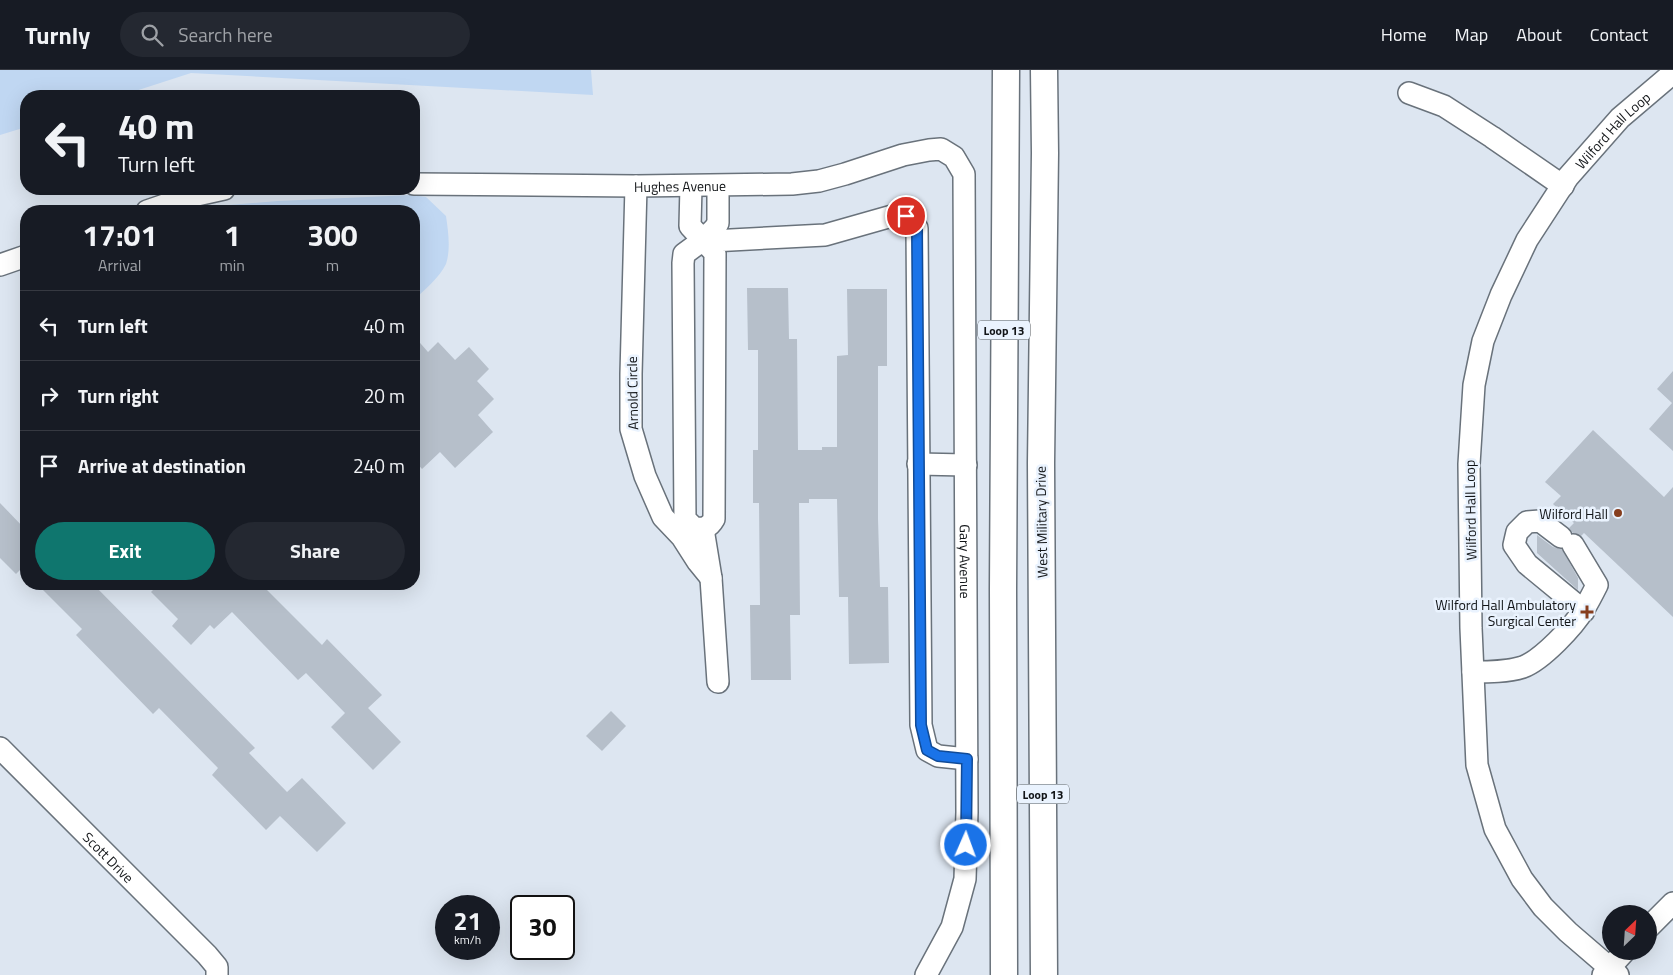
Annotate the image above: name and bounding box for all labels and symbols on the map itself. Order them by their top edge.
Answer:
street label: Wilford Hall Loop [1570,86,1655,173]
street label: Hughes Avenue [634,174,726,197]
pin [885,195,927,237]
road number: Loop 13 [978,320,1030,340]
street label: Arnold Circle [621,356,643,430]
street label: Wilford Hall Loop [1459,460,1481,560]
street label: West Military Drive [1030,466,1052,578]
place label: Wilford Hall [1539,503,1608,524]
marker: Wilford Hall [1612,507,1624,519]
street label: Gary Avenue [955,524,976,598]
place label: Wilford Hall Ambulatory Surgical Center [1435,594,1576,631]
marker: Wilford Hall Ambulatory Surgical Center [1580,605,1594,619]
road number: Loop 13 [1017,784,1069,804]
position arrow [939,818,991,870]
street label: Scott Drive [79,827,139,887]
speed limit sign: 30 [510,895,575,960]
north arrow [1602,905,1658,960]

